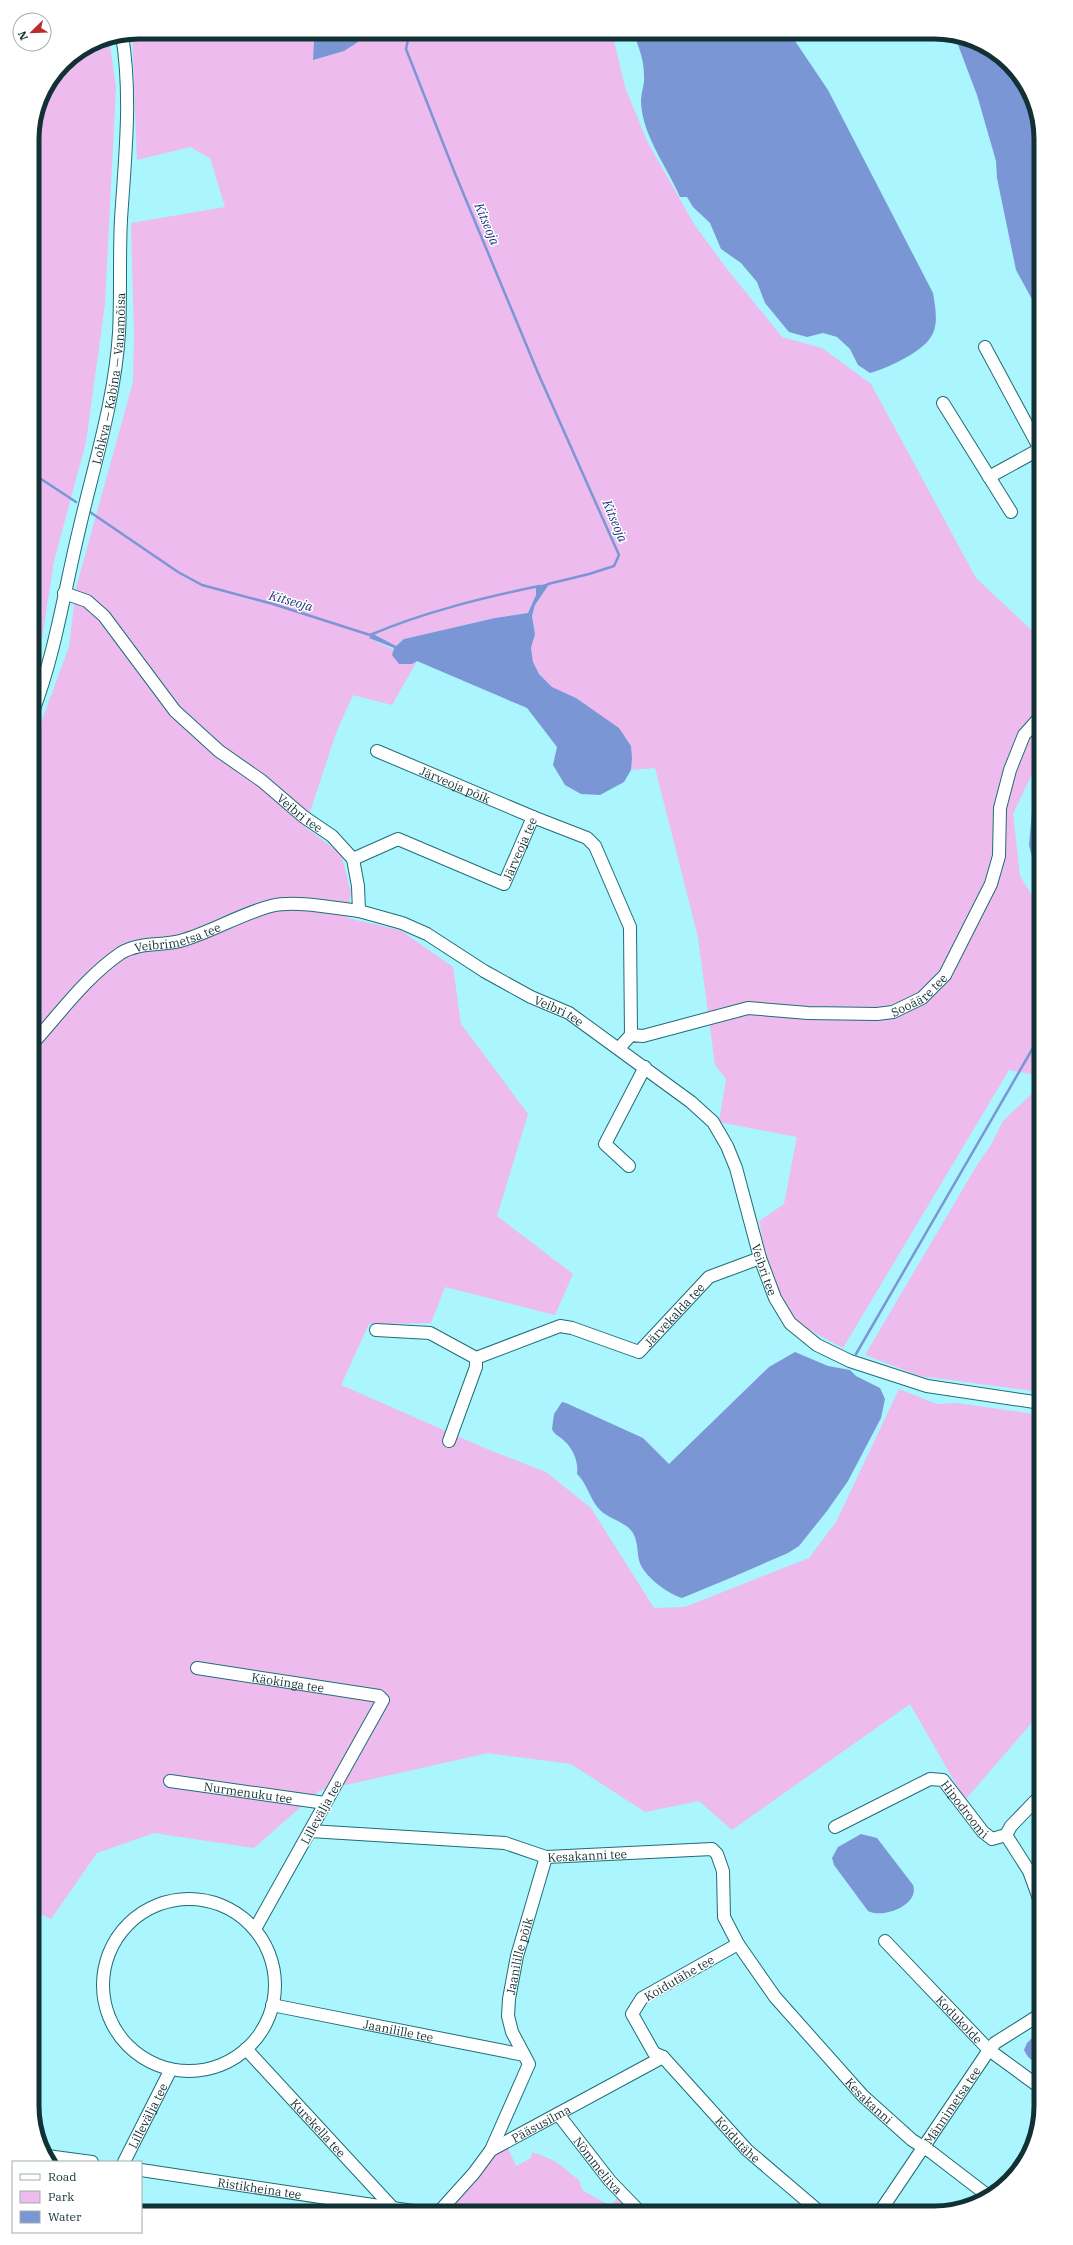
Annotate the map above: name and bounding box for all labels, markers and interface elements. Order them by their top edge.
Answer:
north arrow [12,12,52,52]
text: N [15,29,31,43]
water label: Kitseoja [470,199,504,248]
street label: Lohkva — Kabina — Vanamõisa [88,292,127,466]
water label: Kitseoja [598,496,632,545]
water label: Kitseoja [266,586,315,615]
street label: Järveoja põik [418,763,493,806]
street label: Veibri tee [274,790,326,835]
street label: Järveoja tee [499,815,540,882]
street label: Veibrimetsa tee [133,919,223,955]
street label: Sooääre tee [888,970,950,1019]
street label: Veibri tee [532,992,587,1029]
street label: Veibri tee [749,1242,781,1297]
street label: Järvekalda tee [641,1280,707,1349]
street label: Käokinga tee [251,1669,325,1695]
street label: Lillevälja tee [297,1777,345,1847]
street label: Hipodroomi [938,1777,992,1841]
street label: Nurmenuku tee [203,1778,293,1806]
street label: Kesakanni tee [547,1846,627,1864]
street label: Jaanilille põik [502,1916,535,1996]
street label: Koidutähe tee [641,1952,717,2004]
street label: Kodukolde [933,1992,986,2046]
street label: Jaanilille tee [362,2016,435,2044]
street label: Männimetsa tee [920,2063,983,2147]
street label: Kesakanni [843,2074,896,2127]
street label: Lillevälja tee [125,2080,170,2151]
street label: Kurekella tee [288,2095,349,2160]
street label: Pääsusilma [509,2101,573,2145]
street label: Koidutähe [713,2113,763,2166]
street label: Nõmmeliiva [571,2133,626,2197]
legend [12,2161,142,2233]
text: Road [48,2169,77,2184]
street label: Ristikheina tee [217,2174,303,2202]
text: Park [48,2189,74,2204]
text: Water [48,2209,82,2224]

